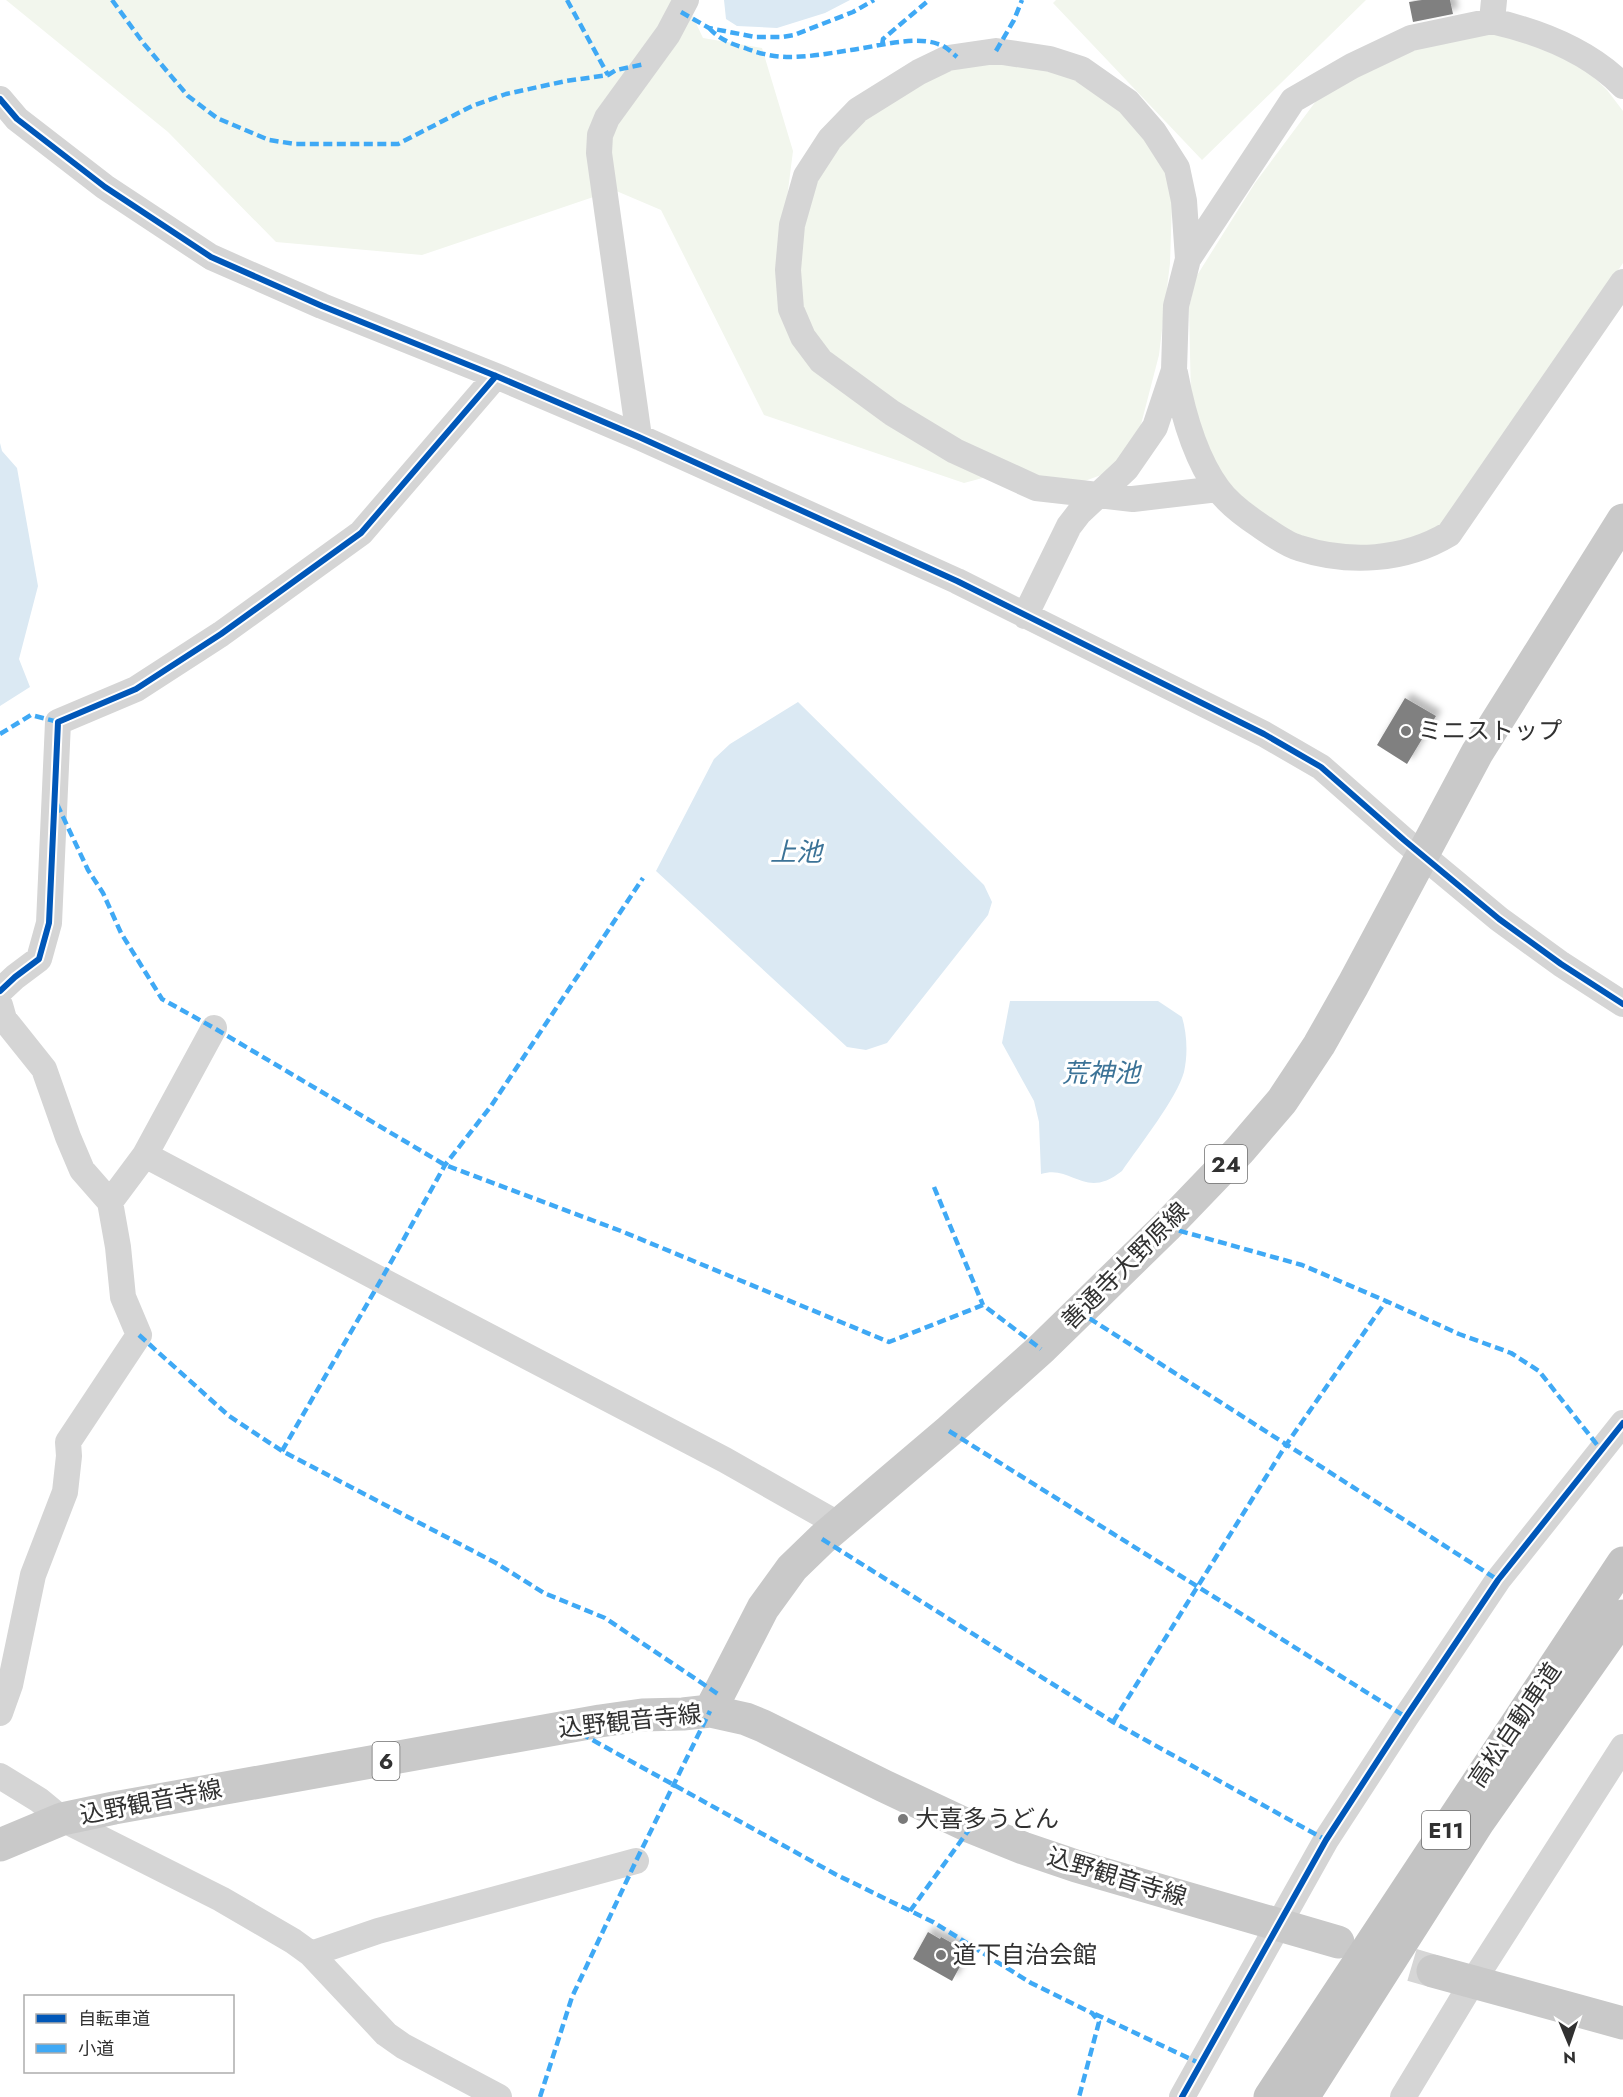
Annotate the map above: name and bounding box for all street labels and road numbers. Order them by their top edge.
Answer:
road number: 24 [1205,1145,1247,1183]
street label: 善通寺大野原線 [1053,1194,1196,1337]
street label: 高松自動車道 [1460,1655,1569,1794]
street label: 込野観音寺線 [557,1696,703,1745]
road number: 6 [372,1742,400,1780]
street label: 込野観音寺線 [77,1771,225,1832]
road number: E11 [1422,1811,1470,1849]
street label: 込野観音寺線 [1043,1839,1191,1914]

